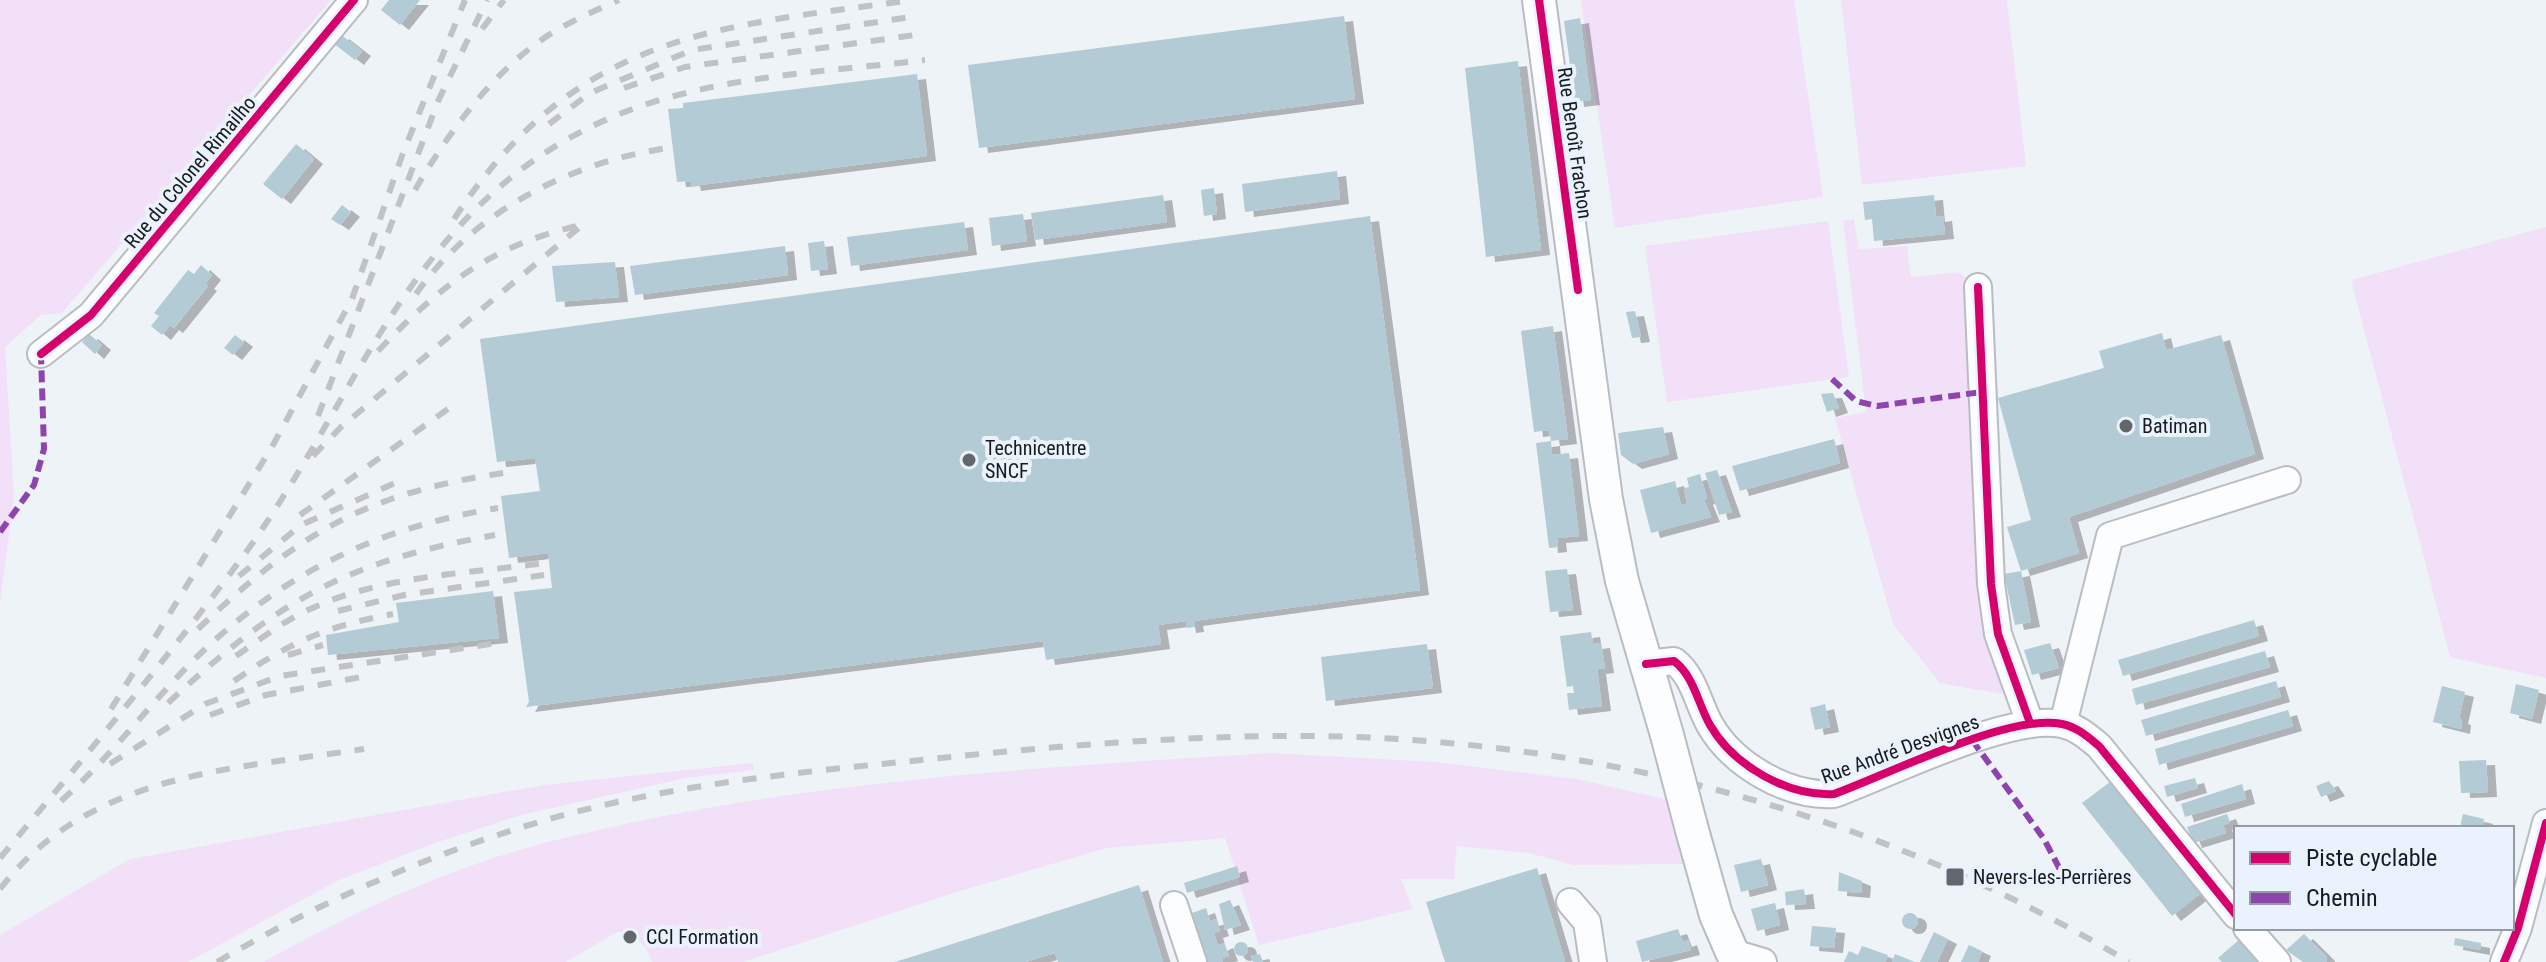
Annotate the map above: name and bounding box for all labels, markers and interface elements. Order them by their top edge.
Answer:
street label: Rue Benoît Frachon [1552,66,1598,220]
street label: Rue du Colonel Rimailho [119,91,261,253]
place label: Batiman [2142,414,2207,438]
marker: Batiman [2117,417,2135,435]
place label: Technicentre SNCF [985,436,1087,483]
marker: Technicentre SNCF [960,451,978,469]
street label: Rue André Desvignes [1818,709,1982,789]
legend [2234,826,2514,930]
text: Piste cyclable [2306,844,2437,872]
place label: Nevers-les-Perrières [1973,865,2132,889]
marker: Nevers-les-Perrières [1944,866,1966,888]
text: Chemin [2306,884,2378,912]
place label: CCI Formation [646,925,759,949]
marker: CCI Formation [621,928,639,946]

